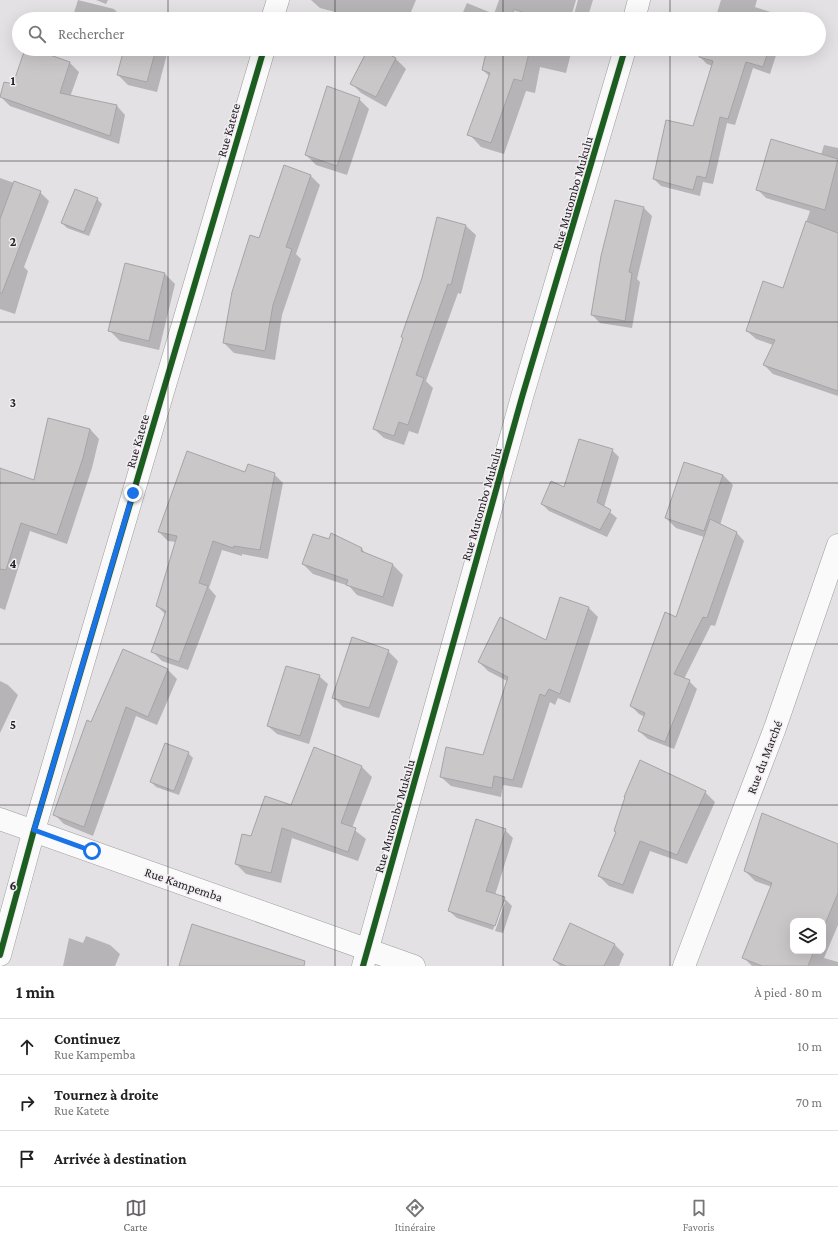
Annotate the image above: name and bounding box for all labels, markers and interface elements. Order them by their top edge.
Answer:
search box [12,12,826,56]
icon: search [26,23,48,45]
text: Rechercher [58,26,125,42]
text: 1 [11,73,16,88]
street label: Rue Katete [214,101,243,159]
street label: Rue Mutombo Mukulu [549,135,596,252]
text: 2 [10,234,17,249]
text: 3 [10,395,16,410]
street label: Rue Katete [123,412,152,470]
street label: Rue Mutombo Mukulu [458,446,505,563]
route end [124,484,142,502]
text: 4 [9,556,17,571]
text: 5 [10,717,16,732]
street label: Rue du Marché [744,718,785,796]
street label: Rue Mutombo Mukulu [371,758,418,875]
route start [83,842,101,860]
street label: Rue Kampemba [143,864,225,905]
text: 6 [9,878,17,893]
map controls [790,918,826,954]
button: layers [790,918,826,954]
text: 1 min [16,983,55,1002]
text: À pied · 80 m [754,985,822,1000]
text: Continuez [54,1031,120,1047]
icon: ahead [16,1036,38,1058]
text: 10 m [797,1039,822,1054]
text: Rue Kampemba [54,1047,136,1062]
text: Tournez à droite [54,1087,158,1103]
icon: right [16,1092,38,1114]
text: 70 m [796,1095,822,1110]
text: Rue Katete [54,1103,109,1118]
icon: arrive [16,1148,38,1170]
text: Arrivée à destination [54,1151,187,1167]
tab: Carte [124,1197,147,1233]
tab: Itinéraire [395,1197,435,1233]
tab: Favoris [683,1197,714,1233]

